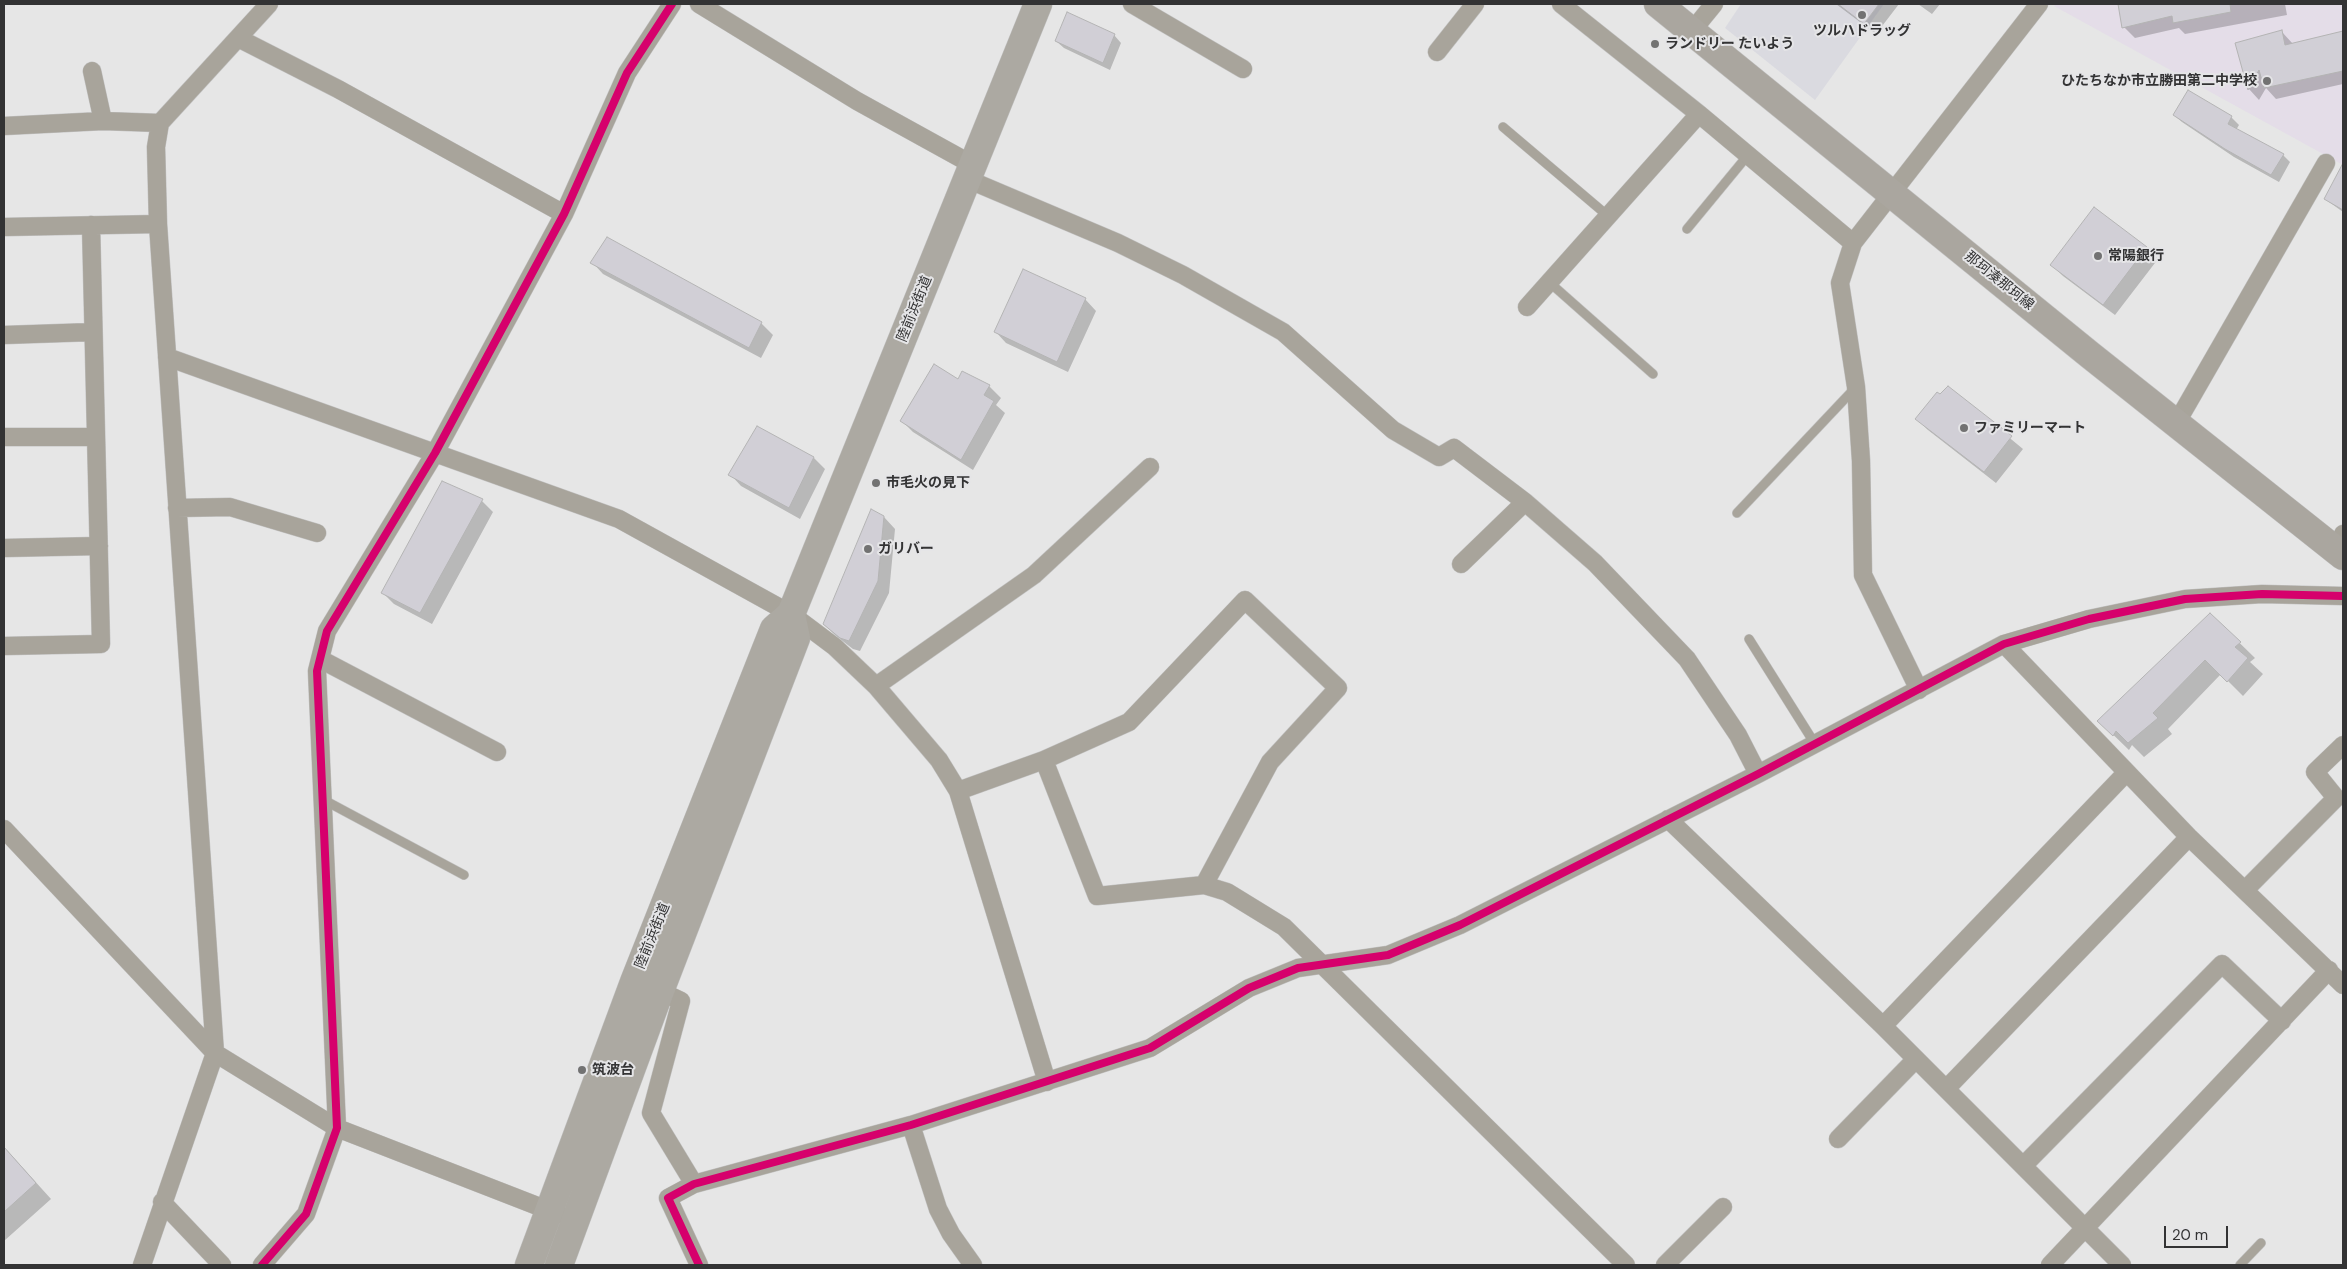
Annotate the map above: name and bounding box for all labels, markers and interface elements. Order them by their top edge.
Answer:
marker: ツルハドラッグ [1856,9,1868,21]
place label: ツルハドラッグ [1813,23,1911,39]
place label: ランドリー たいよう [1665,36,1794,52]
marker: ランドリー たいよう [1649,38,1661,50]
place label: ひたちなか市立勝田第二中学校 [2061,73,2257,89]
marker: ひたちなか市立勝田第二中学校 [2261,75,2273,87]
street label: 那珂湊那珂線 [1961,248,2037,314]
place label: 常陽銀行 [2108,248,2164,264]
marker: 常陽銀行 [2092,250,2104,262]
street label: 陸前浜街道 [894,273,936,345]
place label: ファミリーマート [1974,420,2086,436]
marker: ファミリーマート [1958,422,1970,434]
place label: 市毛火の見下 [886,475,970,491]
marker: 市毛火の見下 [870,477,882,489]
place label: ガリバー [878,541,934,557]
marker: ガリバー [862,543,874,555]
street label: 陸前浜街道 [632,900,674,972]
place label: 筑波台 [592,1062,634,1078]
marker: 筑波台 [576,1064,588,1076]
scale bar [2167,1216,2231,1248]
text: 20 m [2172,1225,2208,1245]

